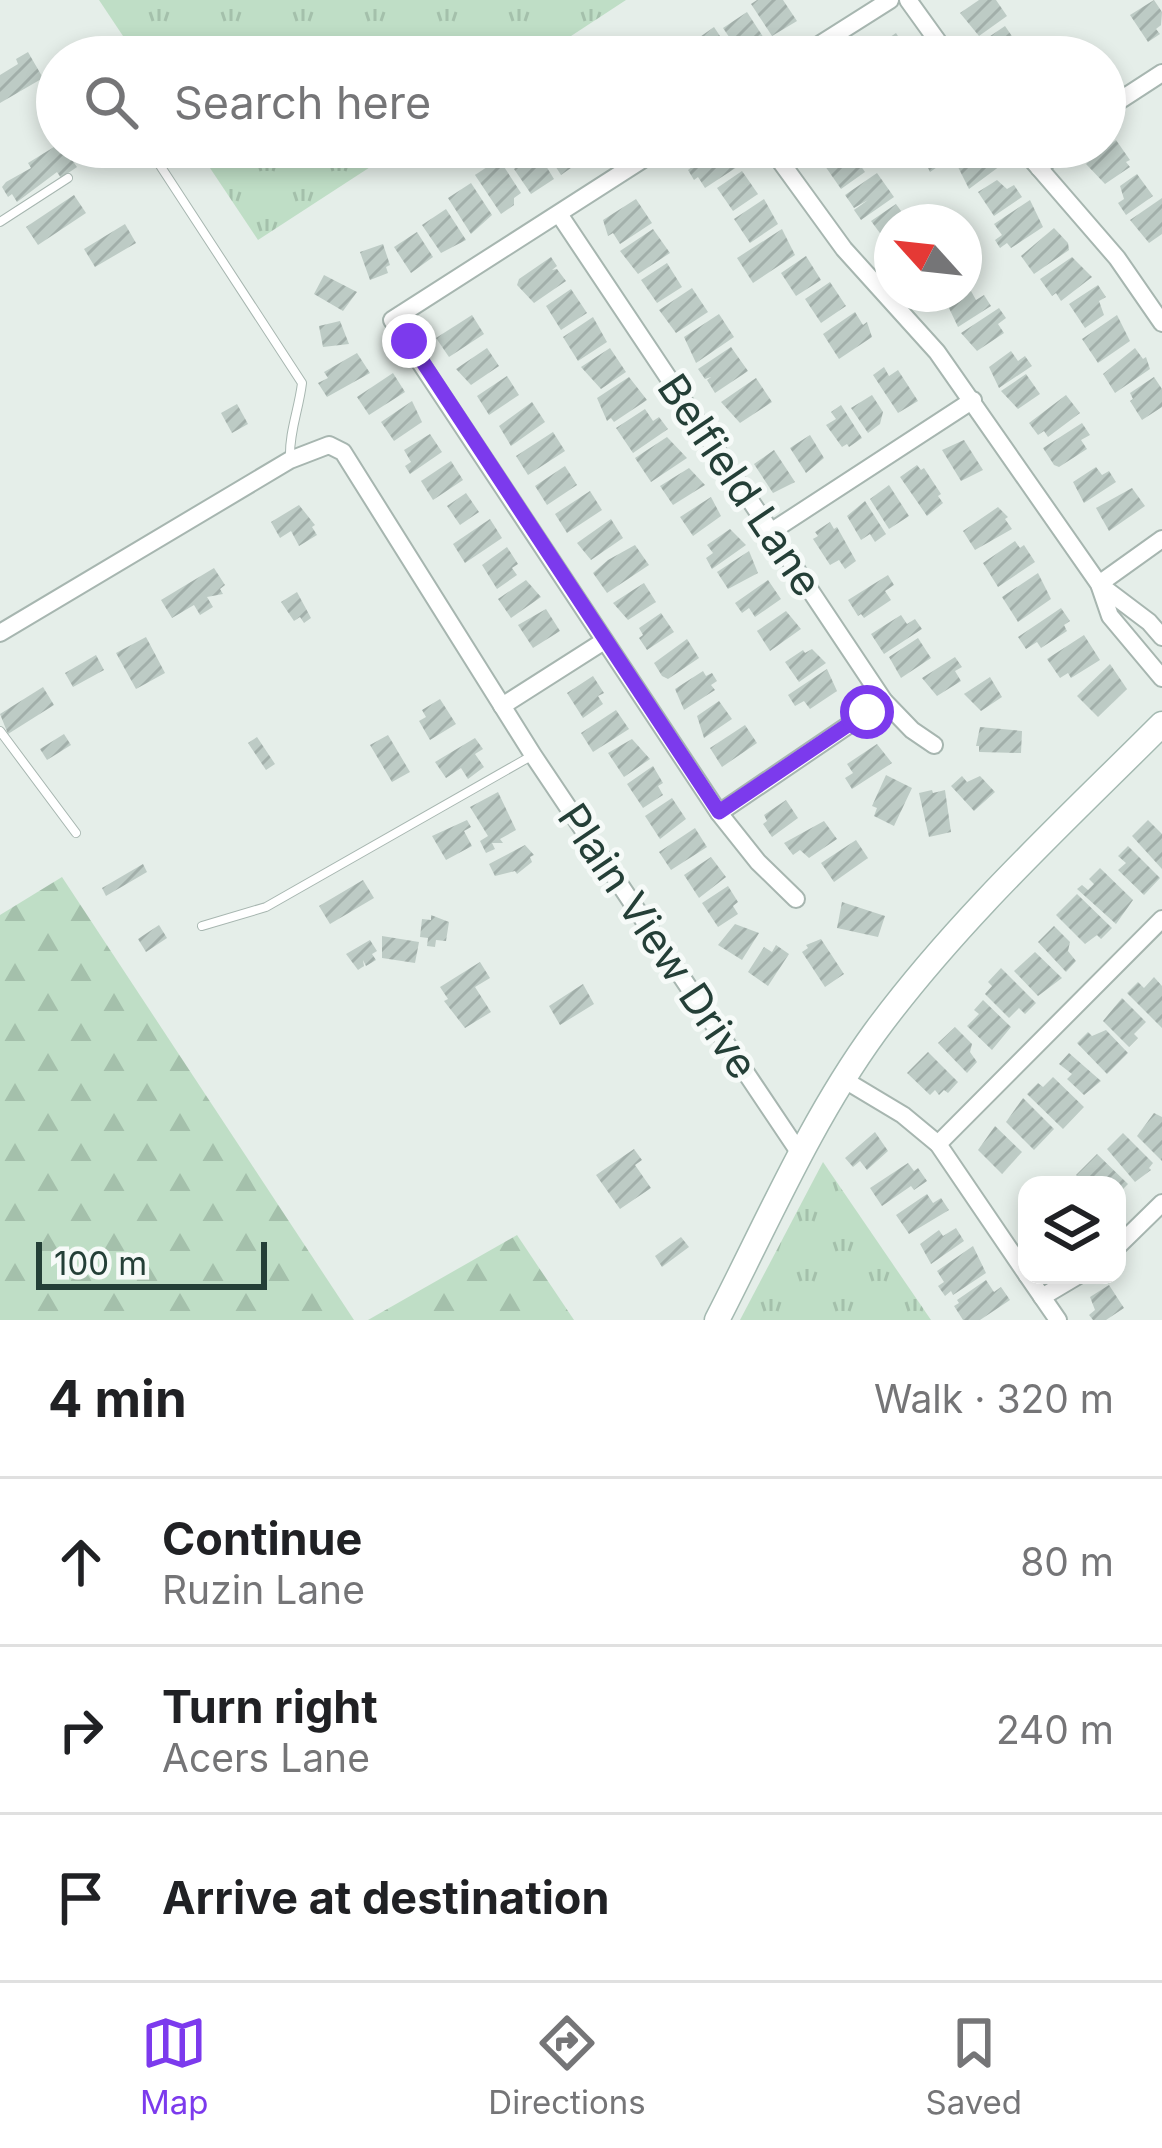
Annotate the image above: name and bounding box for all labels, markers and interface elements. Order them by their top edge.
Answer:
search box [36,36,1126,168]
icon: search [78,69,144,135]
text: Search here [174,75,431,130]
north arrow [874,204,982,312]
route end [382,314,436,368]
street label: Belfield Lane [648,364,833,605]
route start [840,685,894,739]
street label: Plain View Drive [548,794,769,1088]
map controls [1018,1176,1126,1284]
button: layers [1018,1176,1126,1284]
scale bar [36,1236,267,1289]
text: 100 m [54,1243,147,1283]
text: 4 min [48,1368,187,1429]
text: Walk · 320 m [874,1375,1114,1422]
text: Continue [162,1511,362,1566]
icon: ahead [48,1529,114,1595]
text: 80 m [1020,1538,1114,1585]
text: Ruzin Lane [162,1566,365,1613]
text: Turn right [162,1679,378,1734]
icon: right [48,1697,114,1763]
text: 240 m [996,1706,1114,1753]
text: Acers Lane [162,1734,370,1781]
icon: arrive [48,1865,114,1931]
text: Arrive at destination [162,1870,609,1925]
tab: Map [140,2010,208,2122]
tab: Directions [488,2010,646,2122]
tab: Saved [925,2010,1022,2122]

